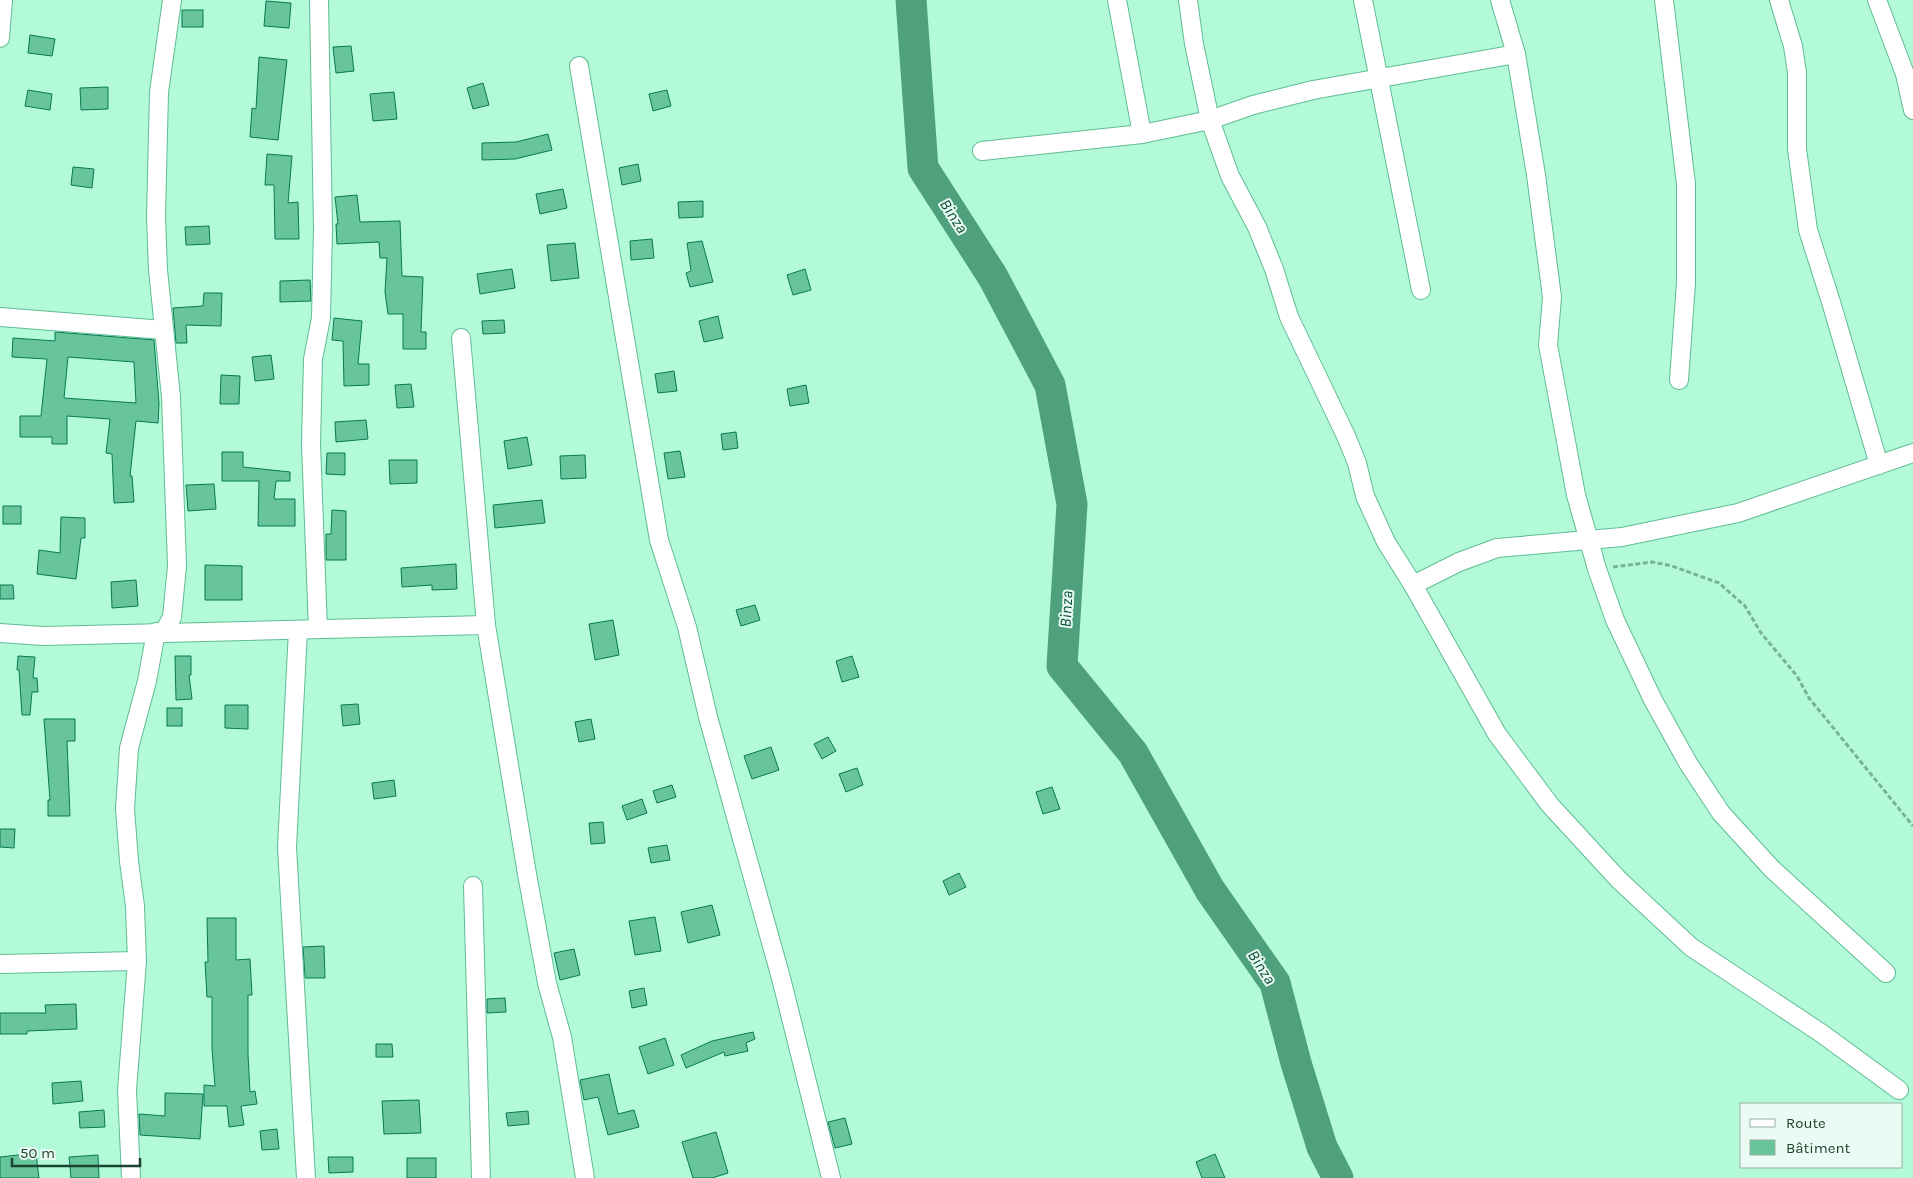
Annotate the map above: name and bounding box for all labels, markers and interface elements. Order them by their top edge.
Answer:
water label: Binza [936,195,972,237]
water label: Binza [1056,590,1076,628]
water label: Binza [1244,946,1280,988]
legend [1740,1103,1903,1168]
text: Route [1786,1114,1826,1132]
scale bar [12,1136,140,1168]
text: Bâtiment [1786,1139,1850,1157]
text: 50 m [20,1144,55,1162]

